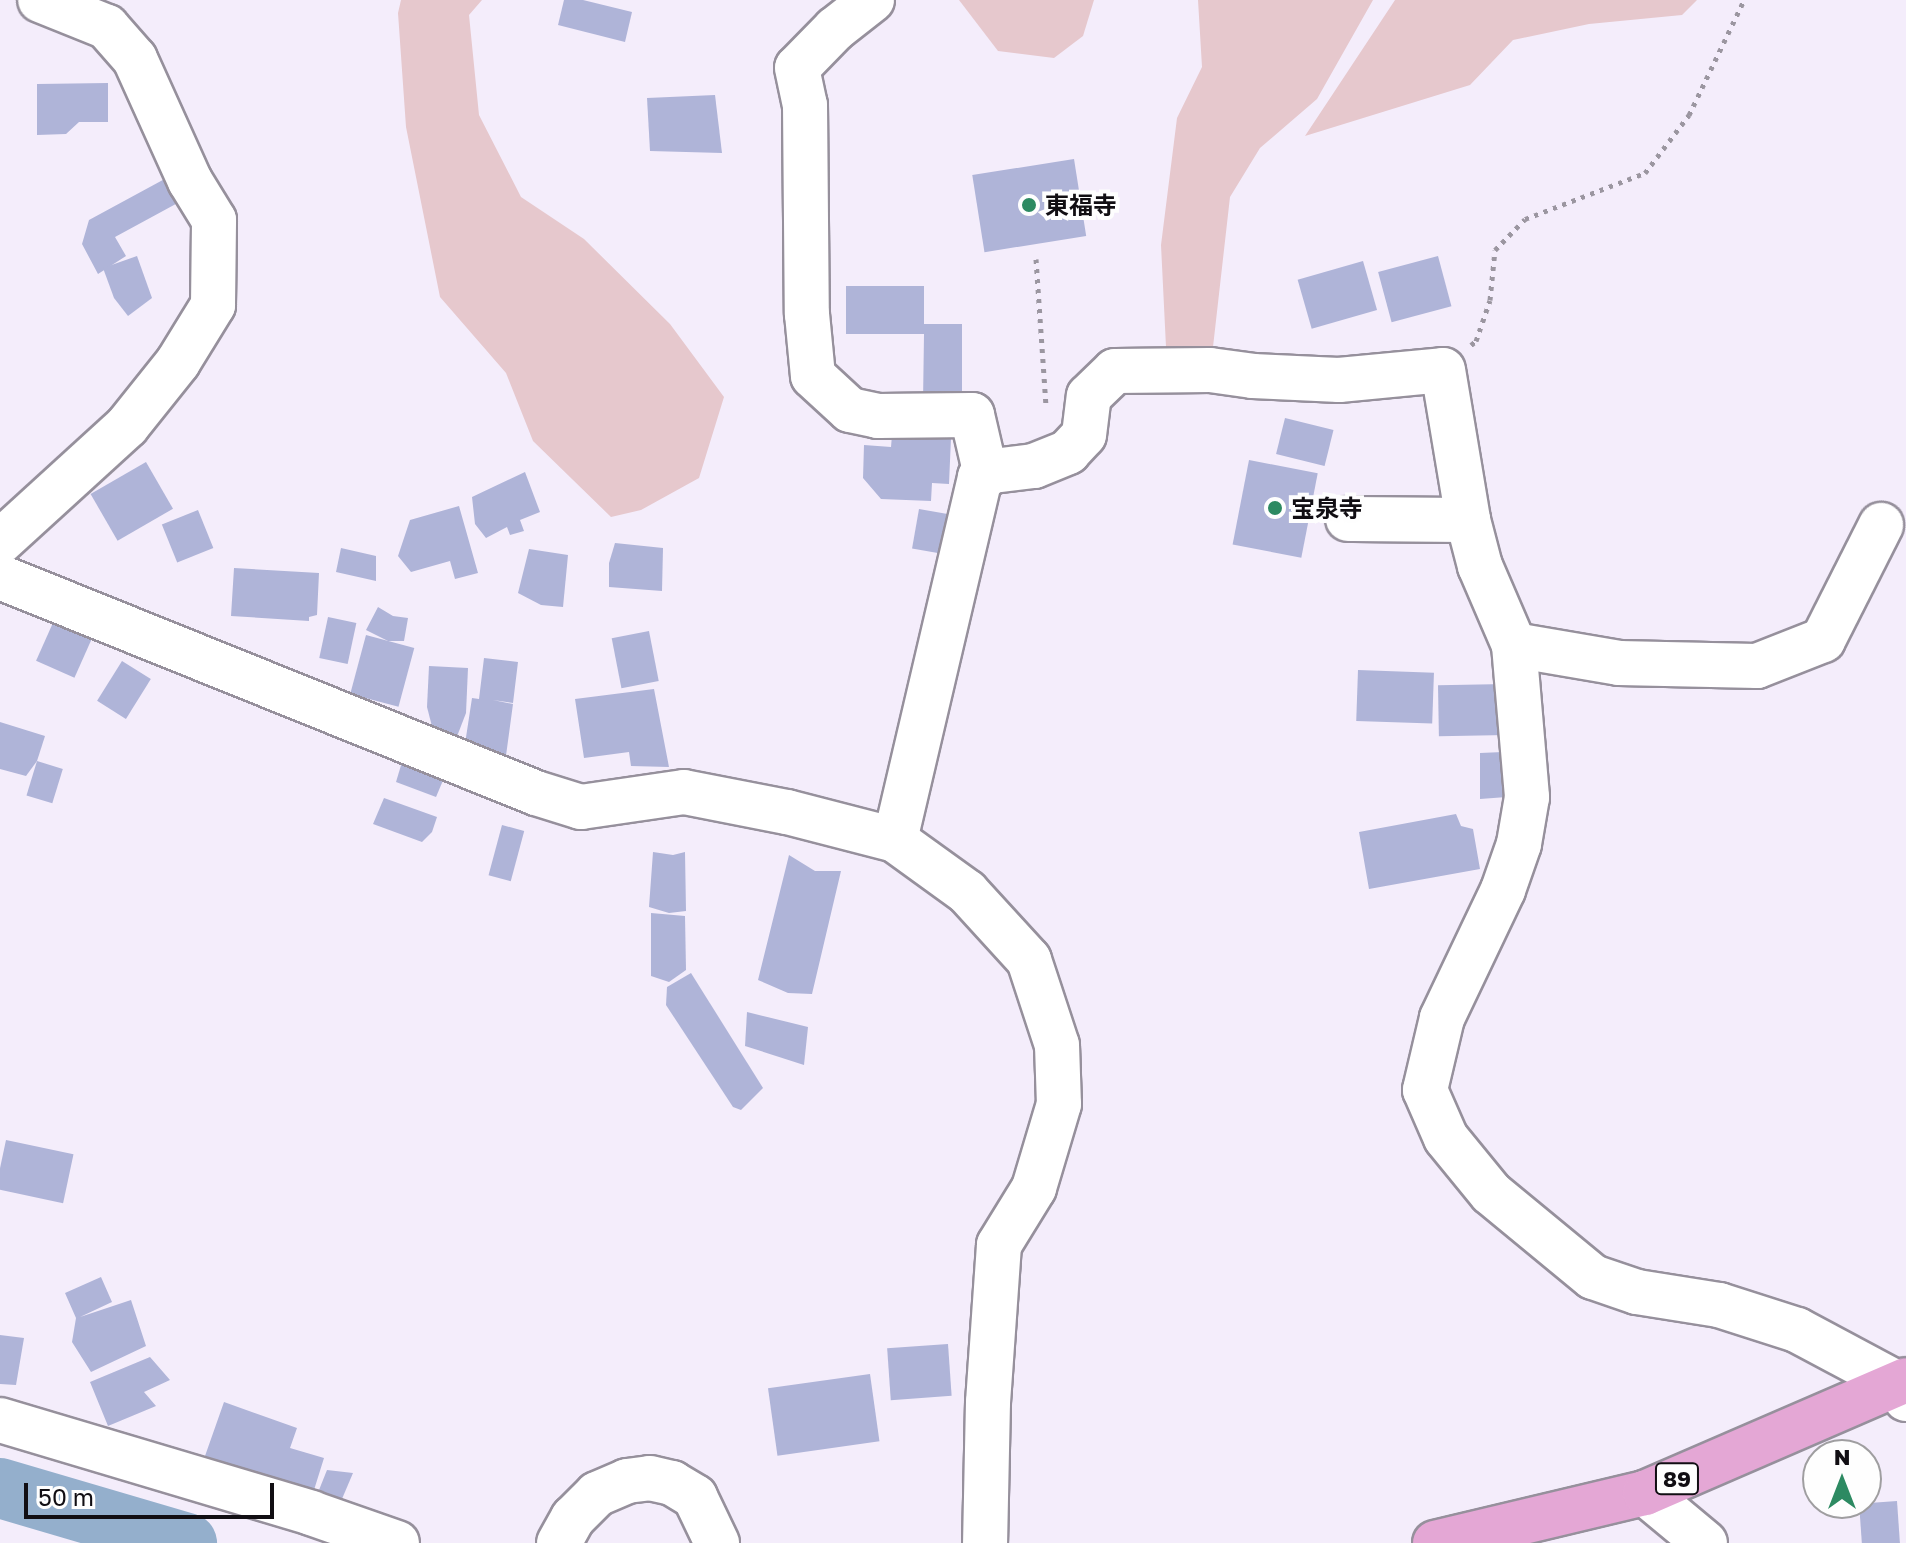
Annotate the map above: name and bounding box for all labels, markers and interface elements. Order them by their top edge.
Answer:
place label: 東福寺 [1045,191,1117,219]
marker: 東福寺 [1020,196,1038,214]
place label: 宝泉寺 [1291,494,1363,522]
marker: 宝泉寺 [1266,499,1284,517]
north arrow [1802,1439,1882,1519]
text: N [1834,1443,1850,1470]
road number: 89 [1653,1461,1701,1497]
scale bar [28,1467,278,1517]
text: 50 m [38,1482,94,1511]

